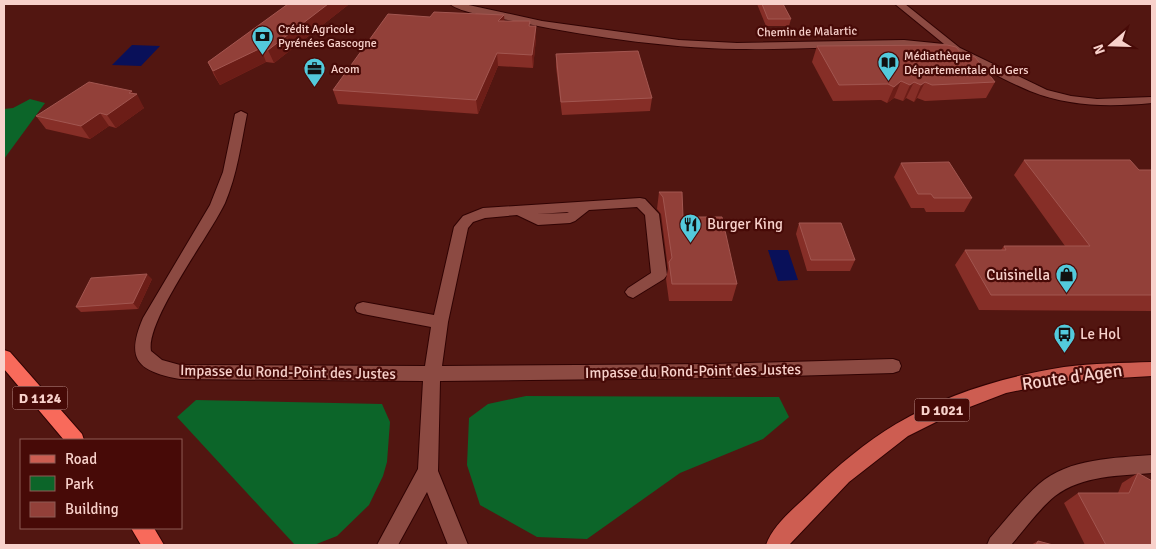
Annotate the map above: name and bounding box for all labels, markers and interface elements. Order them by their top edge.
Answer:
north arrow [1086,20,1136,70]
place label: Crédit Agricole Pyrénées Gascogne [278,22,377,51]
bank icon: Crédit Agricole Pyrénées Gascogne [250,24,274,55]
street label: Chemin de Malartic [757,24,857,40]
text: N [1090,42,1109,57]
place label: Médiathèque Départementale du Gers [904,49,1028,78]
library icon: Médiathèque Départementale du Gers [876,51,900,82]
office icon: Acom [303,57,327,88]
place label: Acom [331,62,360,77]
restaurant icon: Burger King [679,212,703,243]
place label: Burger King [707,215,783,233]
shop icon: Cuisinella [1054,263,1078,294]
place label: Cuisinella [986,266,1050,284]
bus stop icon: Le Hol [1052,322,1076,353]
place label: Le Hol [1080,325,1121,343]
street label: Route d'Agen [1020,359,1124,395]
street label: Impasse du Rond-Point des Justes [585,360,802,382]
street label: Impasse du Rond-Point des Justes [180,361,397,383]
road number: D 1124 [12,386,68,409]
road number: D 1021 [914,398,970,422]
legend [20,439,182,529]
text: Road [65,450,97,468]
text: Park [65,475,94,493]
text: Building [65,500,119,518]

